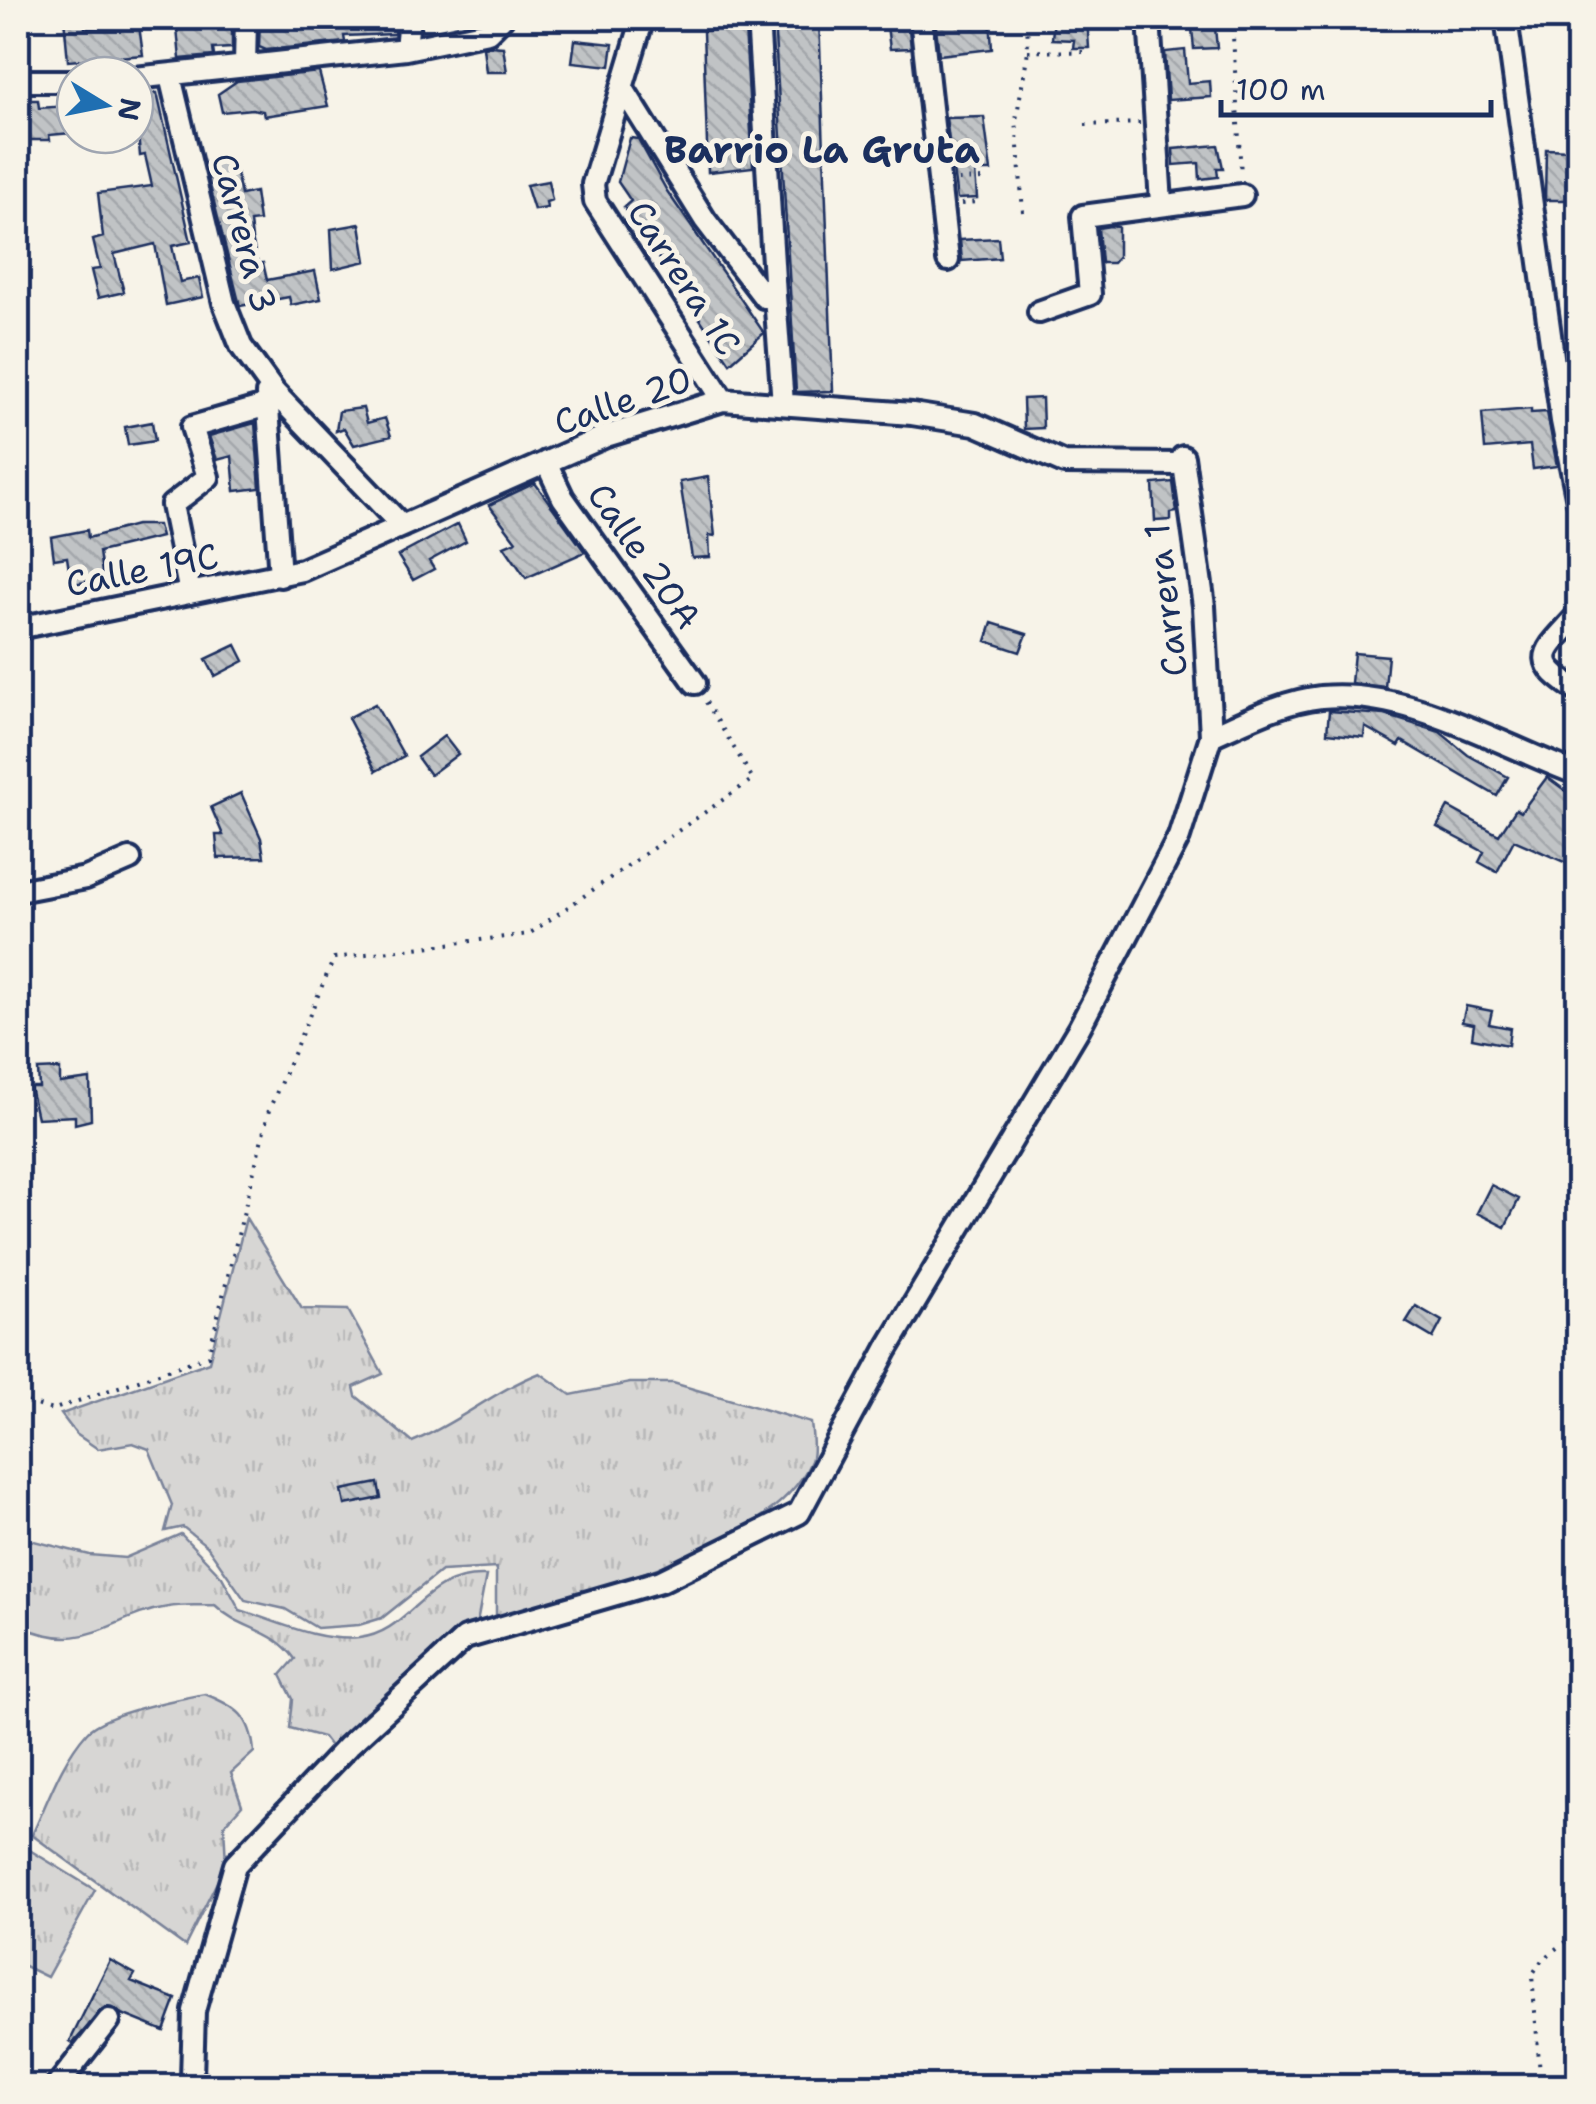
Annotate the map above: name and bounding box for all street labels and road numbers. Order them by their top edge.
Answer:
street label: Carrera 3 [201,148,288,318]
street label: Carrera 1C [617,191,752,364]
street label: Calle 20 [548,355,698,446]
street label: Calle 20A [577,473,712,638]
street label: Carrera 1 [1133,521,1198,679]
street label: Calle 19C [62,532,222,607]

